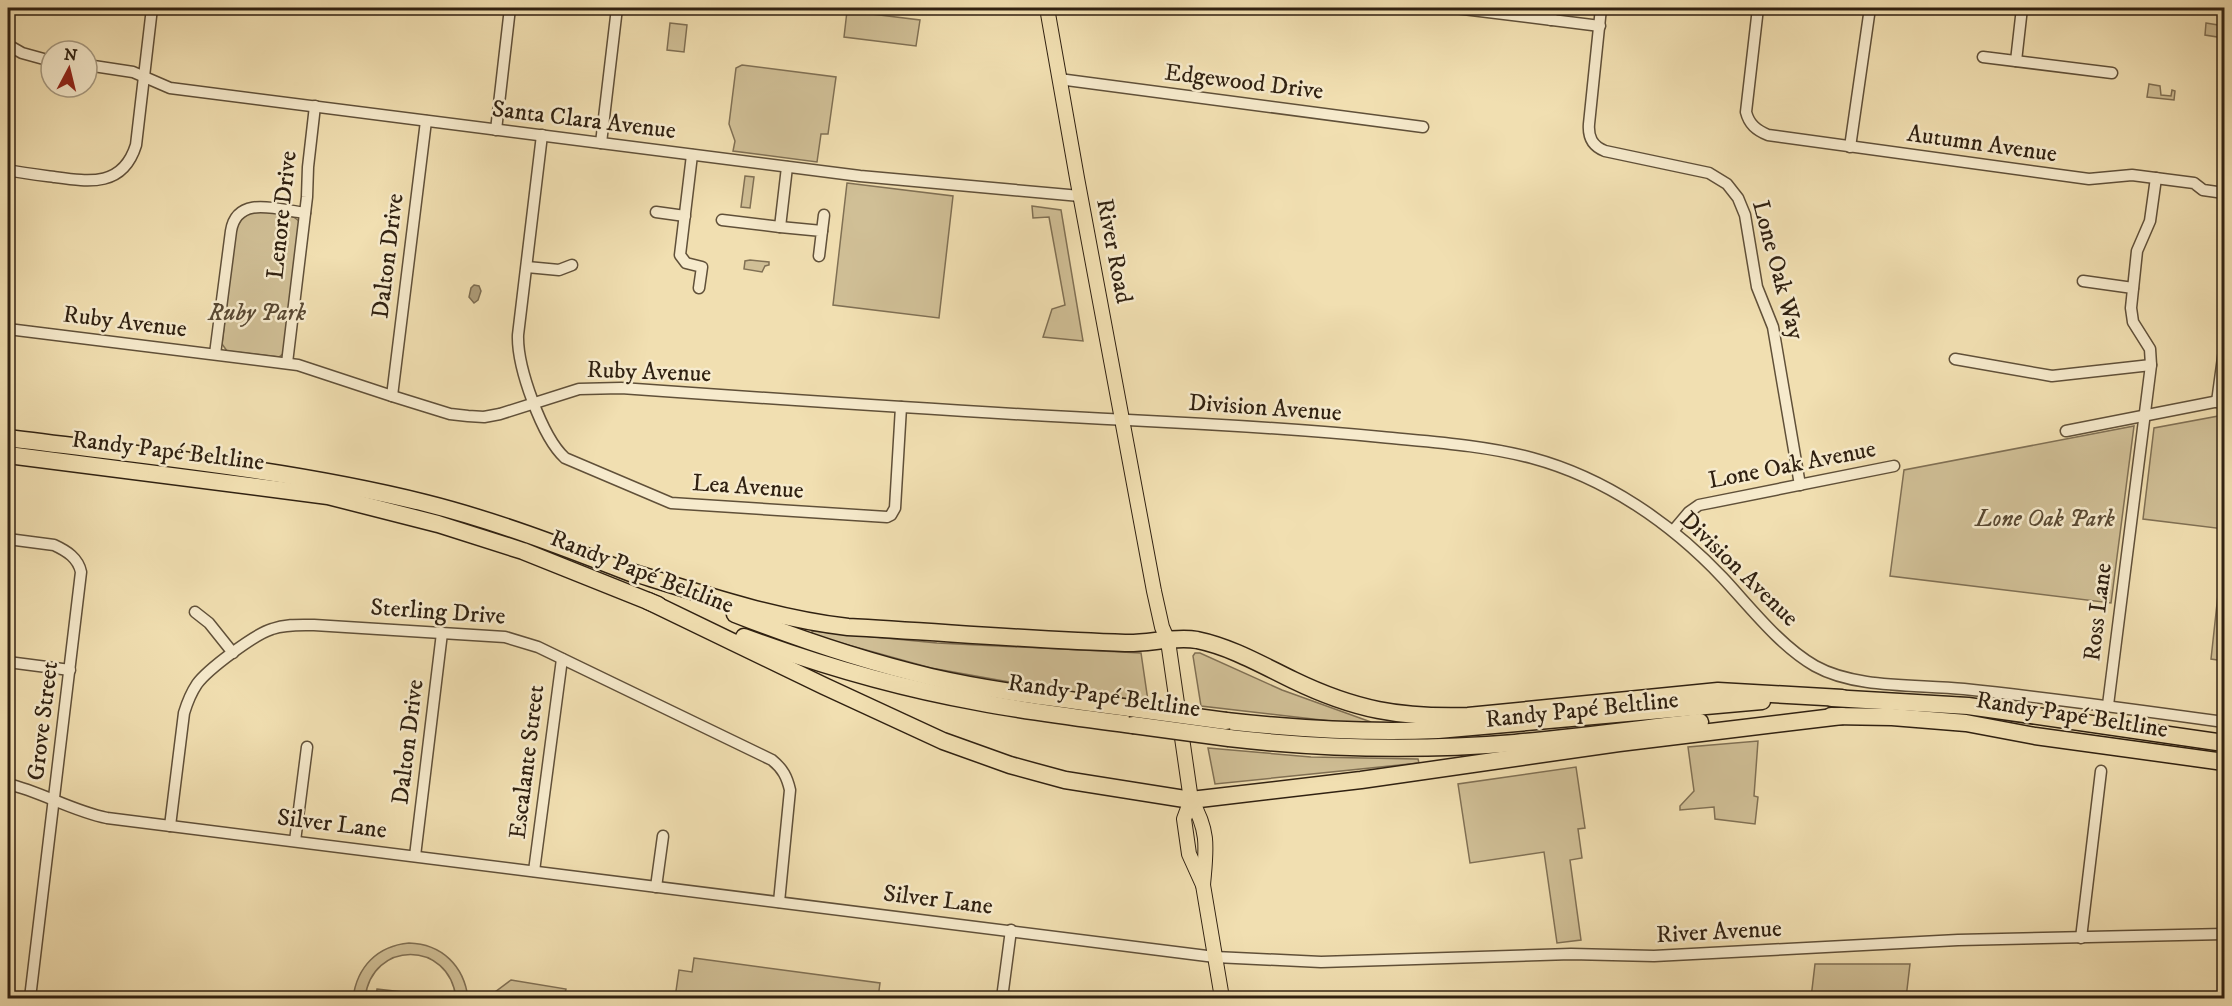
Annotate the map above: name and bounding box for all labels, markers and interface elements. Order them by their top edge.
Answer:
north arrow [39,39,99,99]
text: N [63,44,78,66]
street label: Edgewood Drive [1163,57,1325,107]
street label: Santa Clara Avenue [490,94,678,146]
street label: Autumn Avenue [1905,119,2059,169]
street label: Lenore Drive [260,149,304,281]
street label: Dalton Drive [365,192,411,320]
street label: River Road [1089,196,1139,306]
street label: Lone Oak Way [1745,197,1811,343]
park label: Ruby Park [207,298,306,328]
street label: Ruby Avenue [61,300,189,344]
street label: Ruby Avenue [586,355,712,389]
street label: Division Avenue [1187,388,1343,428]
street label: Randy Papé Beltline [70,424,266,478]
street label: Lone Oak Avenue [1706,434,1878,496]
street label: Lea Avenue [691,468,805,506]
park label: Lone Oak Park [1973,504,2115,534]
street label: Division Avenue [1673,505,1805,633]
street label: Randy Papé Beltline [546,523,738,621]
street label: Ross Lane [2077,561,2119,663]
street label: Sterling Drive [370,592,507,632]
street label: Grove Street [21,659,65,782]
street label: Randy Papé Beltline [1006,668,1202,724]
street label: Dalton Drive [385,678,431,806]
street label: Escalante Street [503,683,551,841]
street label: Randy Papé Beltline [1484,685,1680,735]
street label: Randy Papé Beltline [1974,685,2170,745]
street label: Silver Lane [275,802,389,846]
street label: Silver Lane [881,878,995,922]
street label: River Avenue [1655,914,1783,950]

